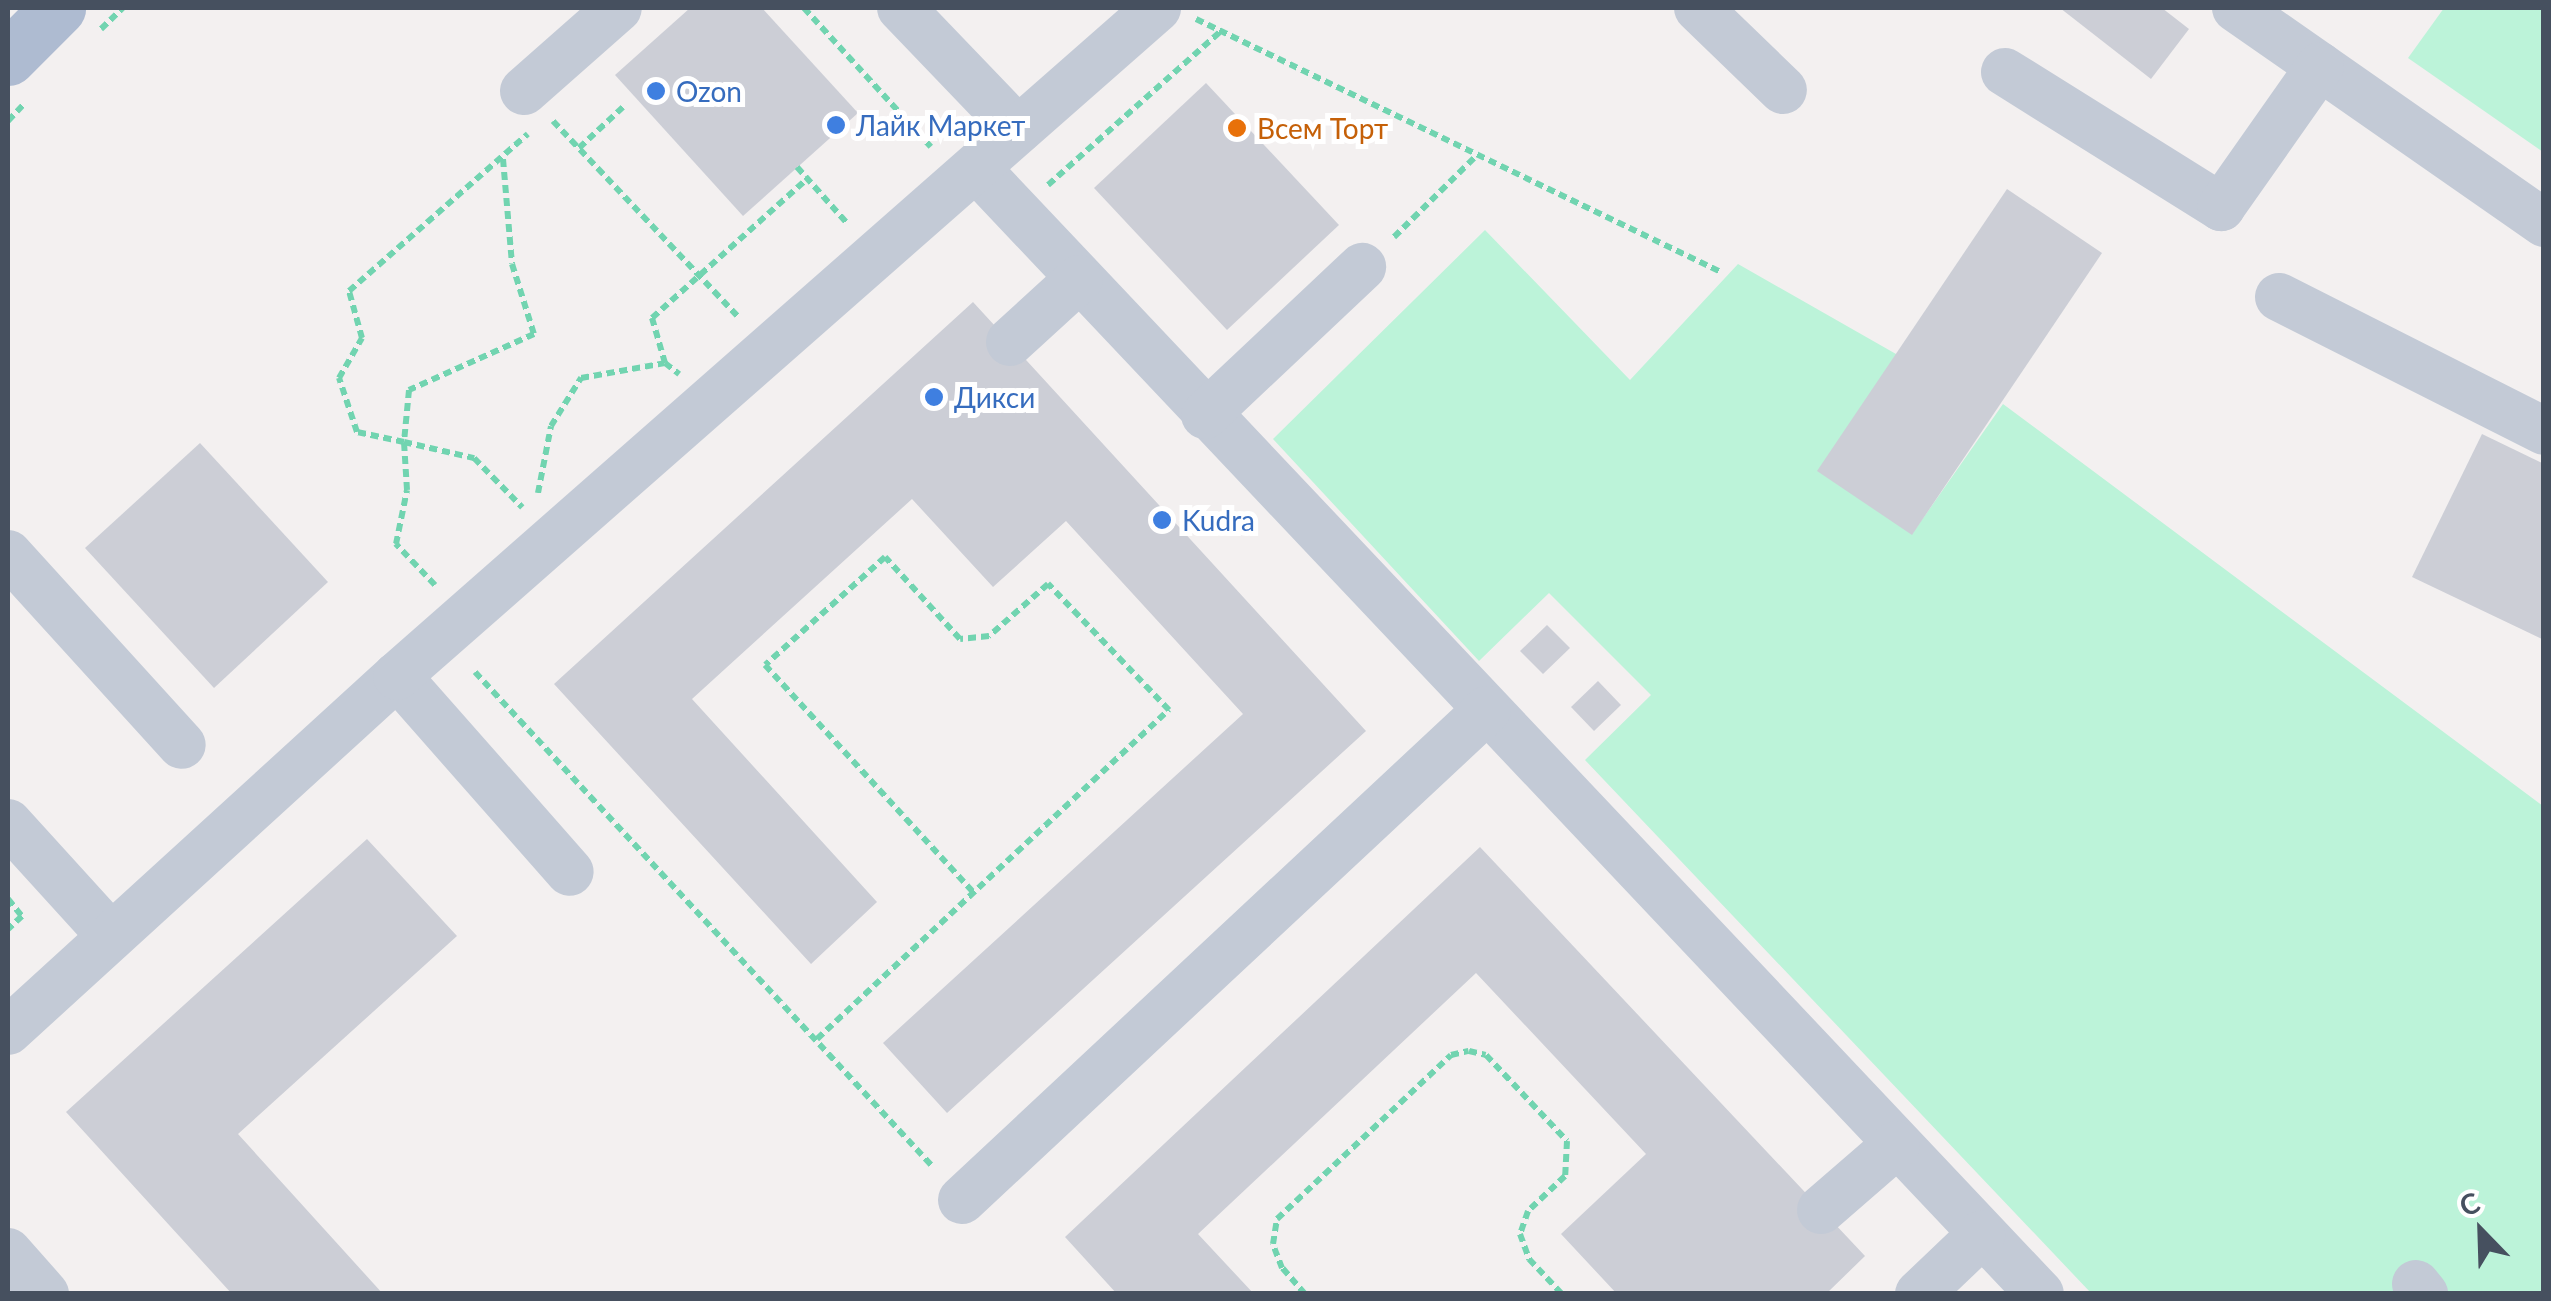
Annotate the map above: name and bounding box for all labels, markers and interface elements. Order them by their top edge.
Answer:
place label: Ozon [676,74,742,108]
marker: Ozon [645,80,667,102]
place label: Лайк Маркет [856,108,1025,142]
place label: Всем Торт [1257,111,1388,145]
marker: Лайк Маркет [825,114,847,136]
marker: Всем Торт [1226,117,1248,139]
place label: Дикси [954,380,1035,414]
marker: Дикси [923,386,945,408]
place label: Kudra [1182,503,1255,537]
marker: Kudra [1151,509,1173,531]
north arrow [2431,1181,2531,1281]
text: С [2454,1184,2484,1223]

